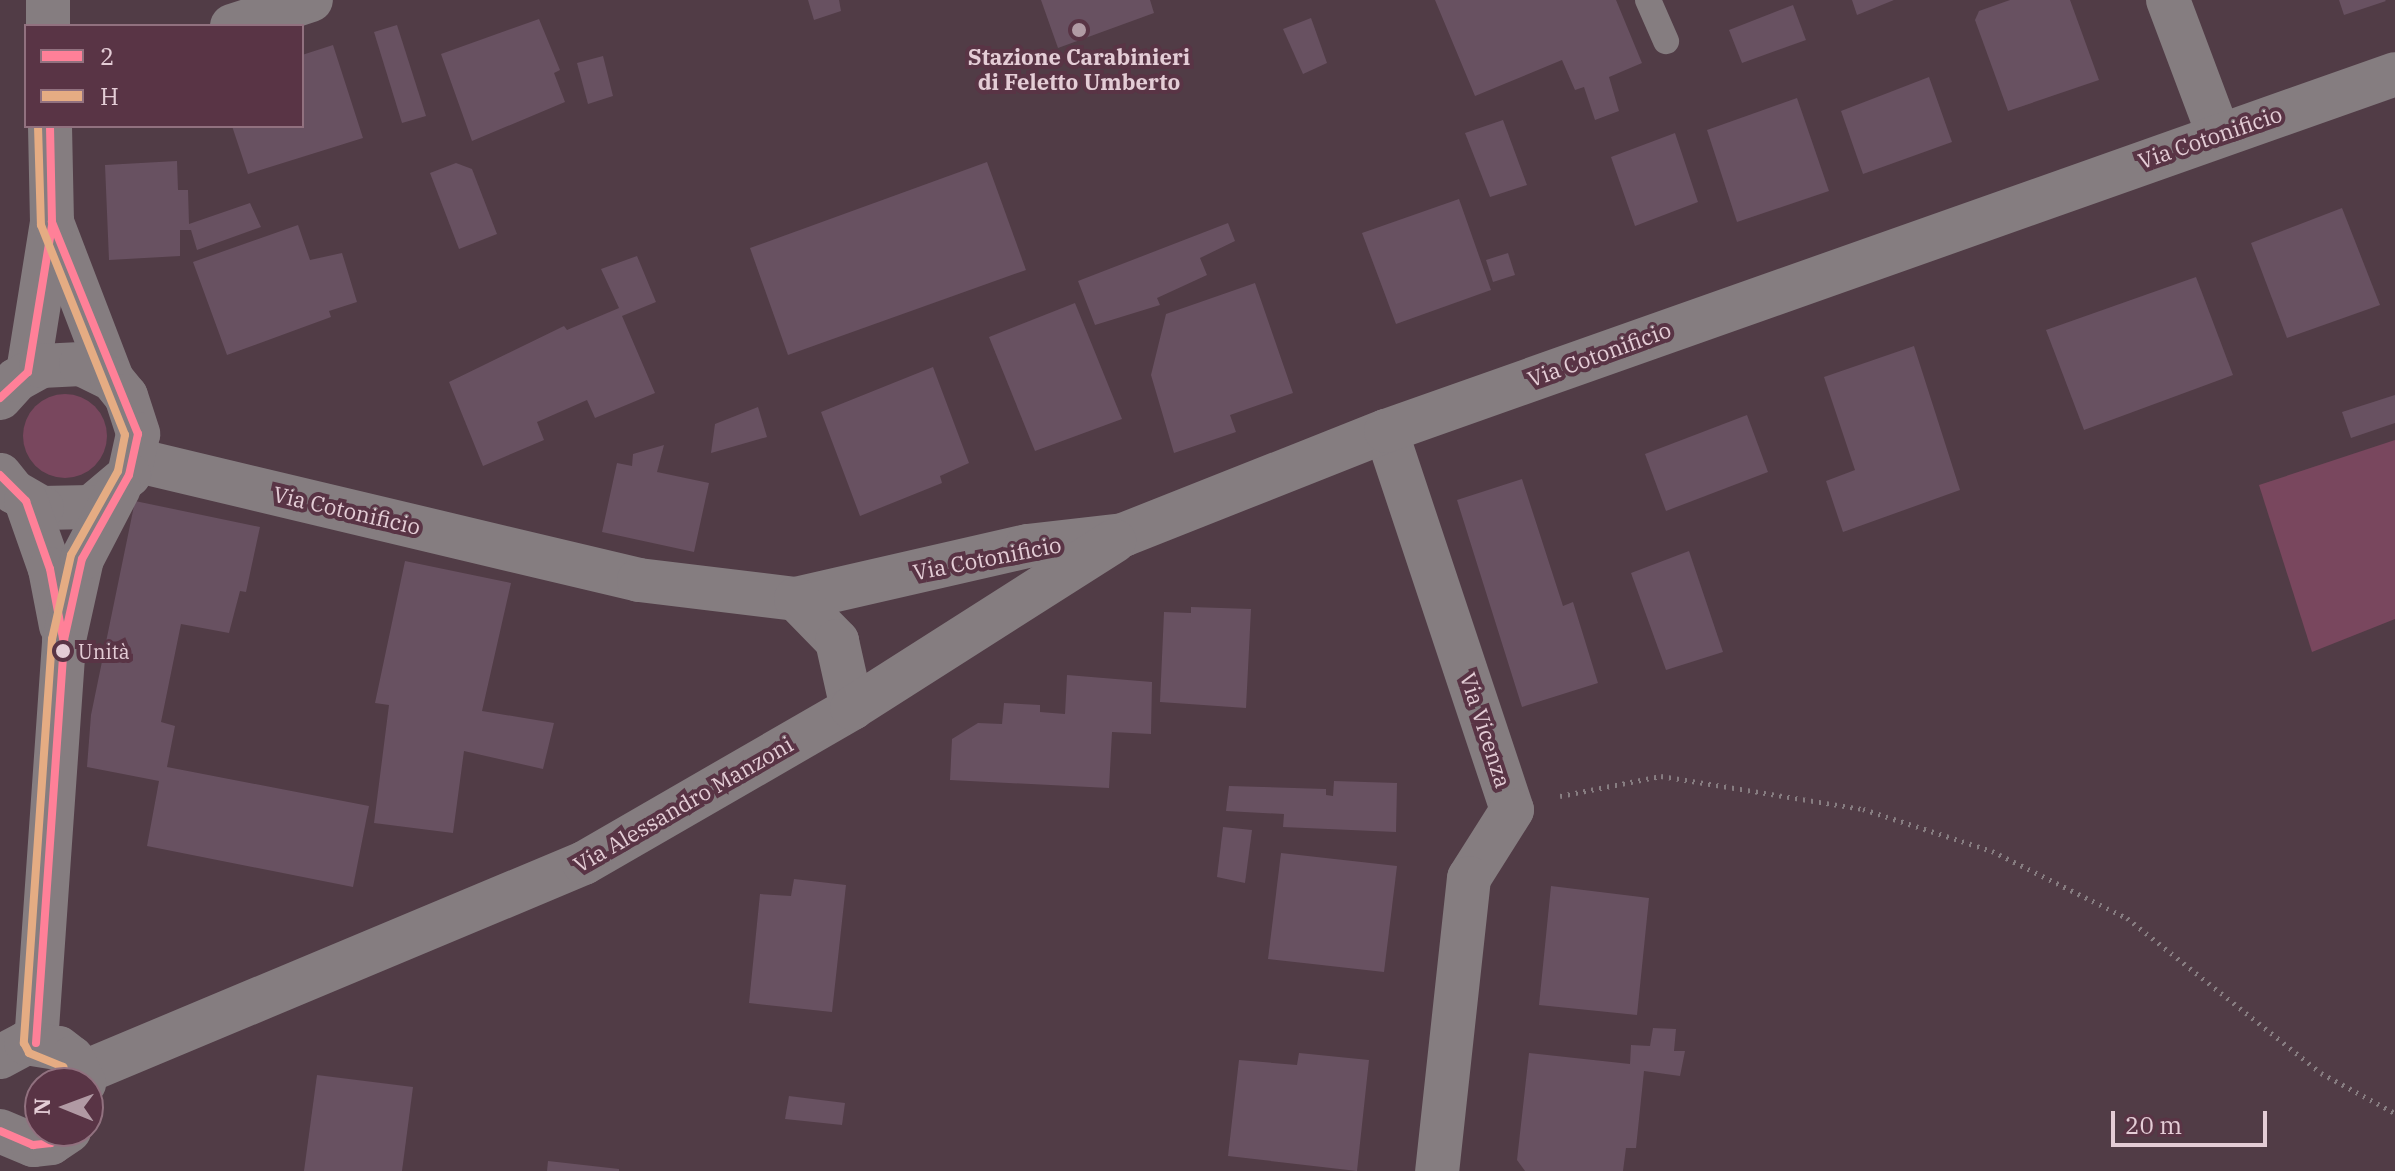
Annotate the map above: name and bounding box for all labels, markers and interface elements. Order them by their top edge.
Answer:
marker: Stazione Carabinieri di Feletto Umberto [1070,21,1088,39]
legend [24,24,304,128]
text: 2 [100,40,114,72]
place label: Stazione Carabinieri di Feletto Umberto [968,43,1190,94]
text: H [100,80,119,112]
street label: Via Cotonificio [2135,100,2285,174]
street label: Via Cotonificio [1524,316,1674,392]
street label: Via Cotonificio [271,480,423,540]
street label: Via Cotonificio [911,531,1063,585]
place label: Unità [78,639,130,663]
marker: Unità [55,643,71,659]
street label: Via Vicenza [1455,669,1517,791]
street label: Via Alessandro Manzoni [569,730,797,878]
north arrow [24,1067,104,1147]
scale bar [2115,1095,2271,1145]
text: N [27,1098,56,1116]
text: 20 m [2125,1109,2182,1141]

